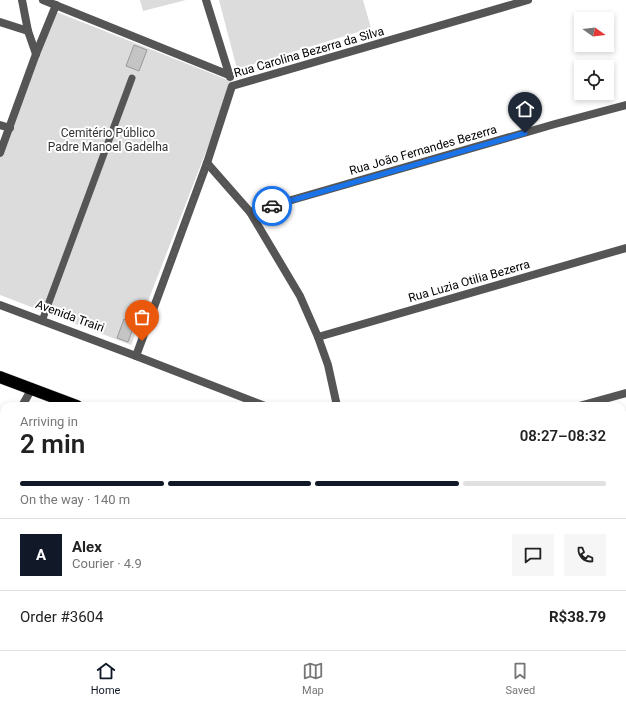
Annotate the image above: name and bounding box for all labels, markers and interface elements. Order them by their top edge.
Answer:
north arrow [574,12,614,52]
map controls [574,12,614,100]
street label: Rua Carolina Bezerra da Silva [232,24,386,80]
button: locate [574,60,614,100]
pin [508,92,542,133]
icon: home [514,98,536,120]
street label: Rua João Fernandes Bezerra [348,122,498,178]
park label: Cemitério Público Padre Manoel Gadelha [48,126,168,154]
courier [252,186,292,226]
icon: car [261,195,283,217]
street label: Rua Luzia Otilia Bezerra [407,257,531,305]
street label: Avenida Trairi [34,297,106,335]
pin [125,300,159,341]
icon: bag [131,306,153,328]
text: Arriving in [20,414,78,429]
text: 08:27–08:32 [520,427,606,445]
text: 2 min [20,429,85,459]
text: On the way · 140 m [20,492,130,507]
button: chat [512,534,554,576]
button: phone [564,534,606,576]
text: Alex [72,538,102,556]
text: A [36,546,46,564]
text: Courier · 4.9 [72,556,142,571]
text: Order #3604 [20,608,103,626]
text: R$38.79 [549,608,606,626]
tab: Home [91,660,120,697]
tab: Map [302,660,324,697]
tab: Saved [505,660,535,697]

